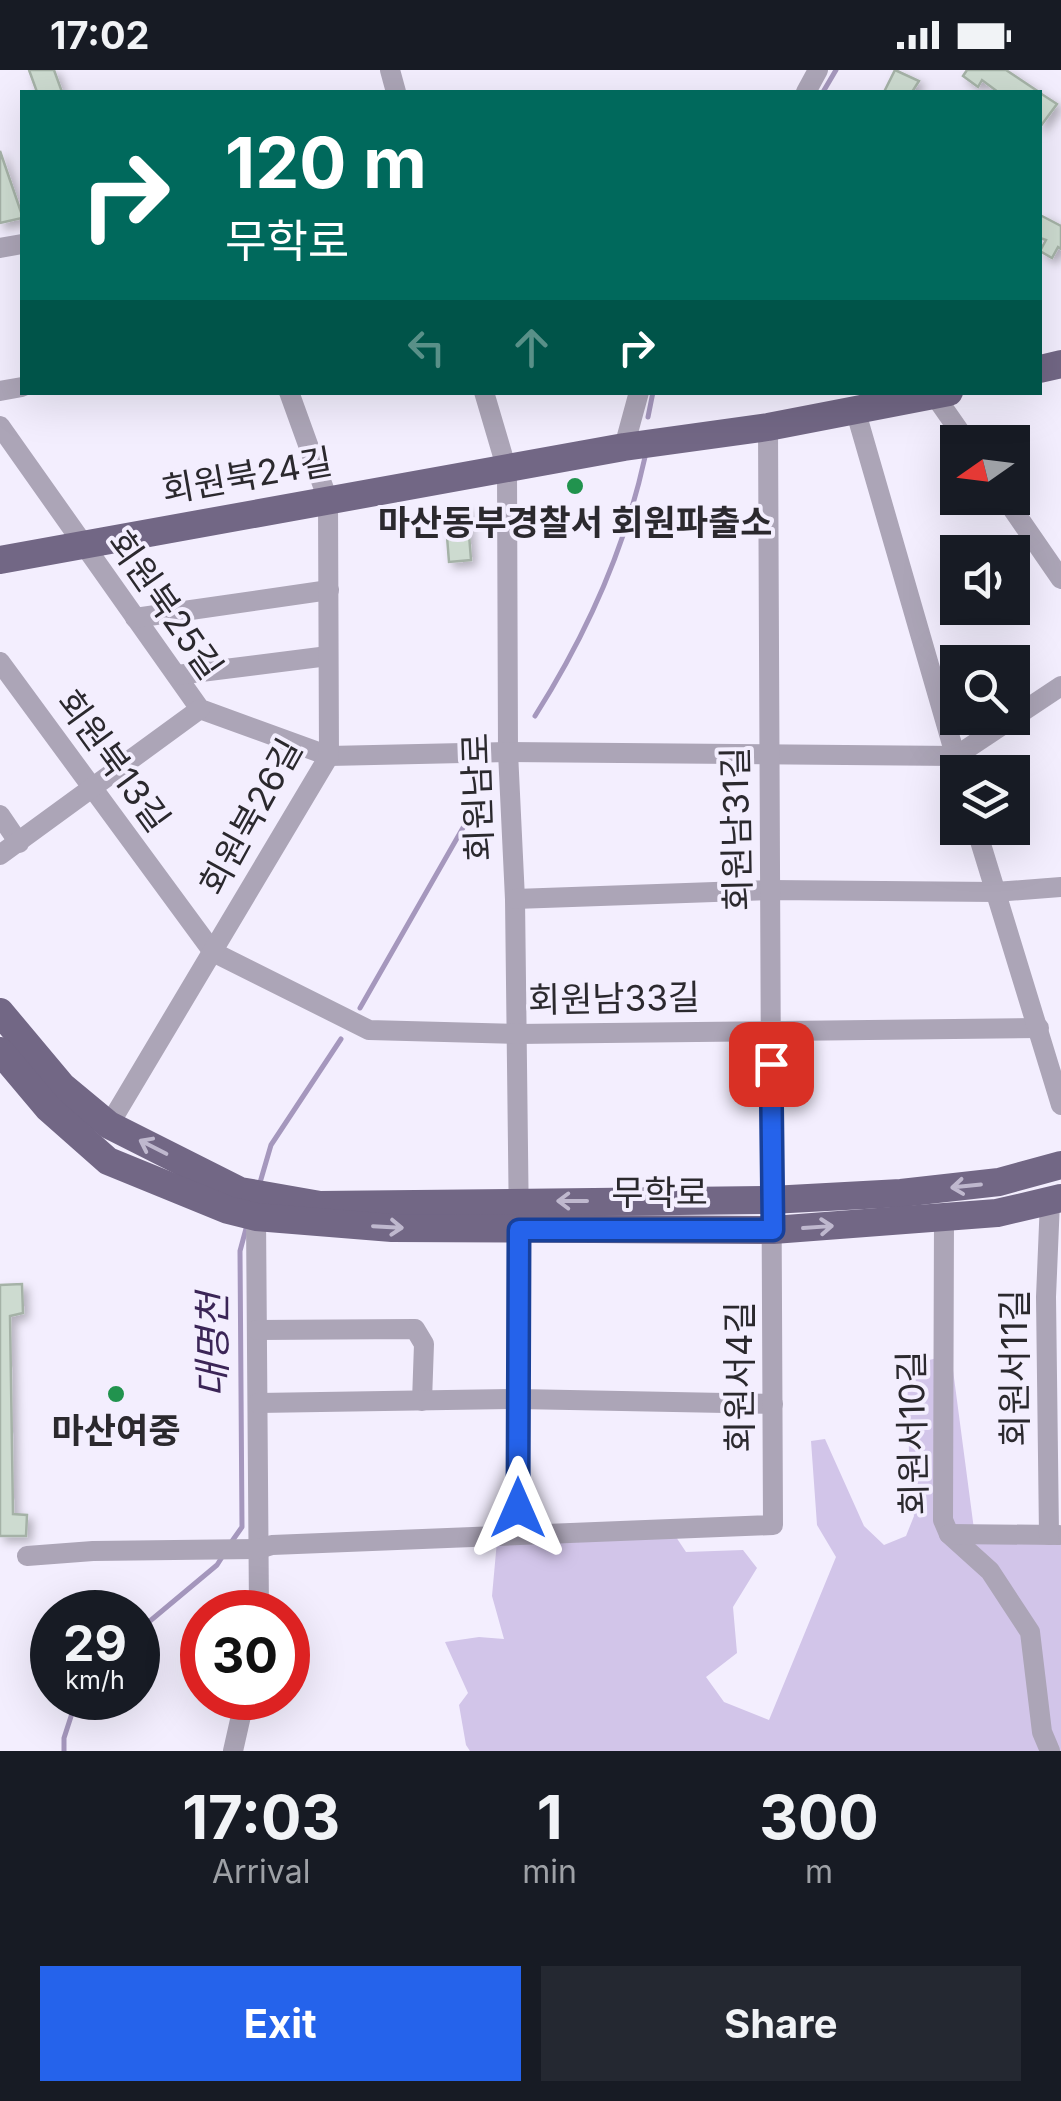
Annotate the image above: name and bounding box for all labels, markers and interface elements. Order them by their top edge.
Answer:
text: 17:02 [50,12,149,58]
text: 120 m [225,120,427,205]
icon: right [60,130,190,260]
text: 무학로 [225,213,349,268]
icon: left [399,320,454,375]
icon: ahead [504,320,559,375]
icon: right [609,320,664,375]
north arrow [940,425,1030,515]
map controls [940,425,1030,845]
street label: 회원북24길 [158,439,335,511]
marker: 마산동부경찰서 회원파출소 [564,475,586,497]
place label: 마산동부경찰서 회원파출소 [378,501,772,543]
street label: 회원북25길 [99,522,232,687]
button: sound [940,535,1030,625]
button: search [940,645,1030,735]
street label: 회원북13길 [48,681,179,839]
street label: 회원북26길 [190,731,310,902]
street label: 회원남로 [454,732,500,862]
street label: 회원남31길 [714,746,758,912]
button: layers [940,755,1030,845]
street label: 회원남33길 [528,976,700,1020]
pin [729,1022,814,1107]
icon: arrive [744,1037,799,1092]
one-way arrow [138,1137,168,1156]
street label: 무학로 [612,1171,708,1213]
one-way arrow [950,1177,983,1196]
one-way arrow [556,1192,588,1210]
one-way arrow [802,1217,834,1236]
one-way arrow [372,1218,404,1237]
water label: 대명천 [189,1289,235,1397]
street label: 회원서11길 [993,1289,1035,1447]
street label: 회원서4길 [718,1301,760,1453]
street label: 회원서10길 [890,1350,934,1516]
marker: 마산여중 [105,1383,127,1405]
place label: 마산여중 [52,1409,180,1451]
position arrow [466,1456,570,1560]
speed limit sign: 30 [180,1590,310,1720]
text: 29 [63,1613,127,1673]
text: km/h [65,1665,125,1695]
text: 17:03 [182,1781,340,1853]
text: 1 [537,1781,563,1853]
text: 300 [759,1781,879,1853]
text: Arrival [212,1852,310,1891]
text: min [522,1852,577,1891]
text: m [805,1852,833,1891]
button: Exit [40,1966,521,2081]
button: Share [541,1966,1021,2081]

